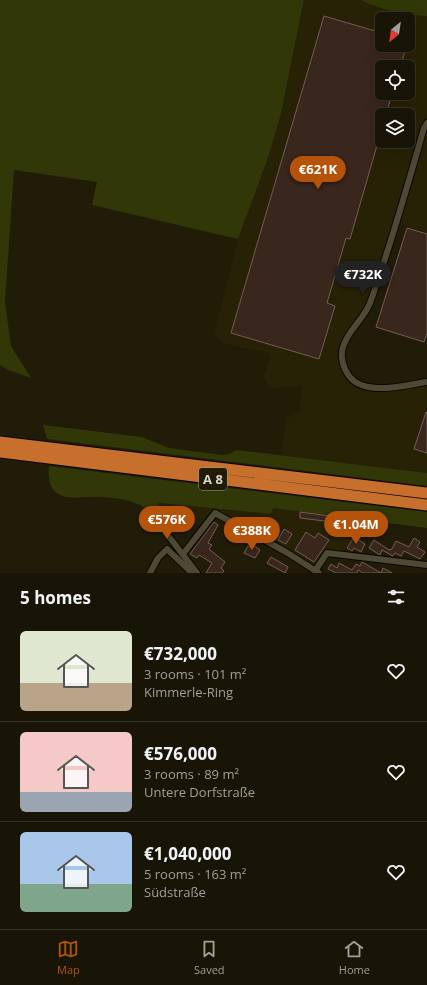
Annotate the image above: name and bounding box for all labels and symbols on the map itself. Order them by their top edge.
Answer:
north arrow [375,12,415,52]
pin: €621K [290,156,346,190]
pin: €732K [335,261,391,295]
road number: A 8 [199,468,227,490]
pin: €576K [139,506,195,540]
pin: €1.04M [323,511,389,545]
pin: €388K [224,517,280,551]

